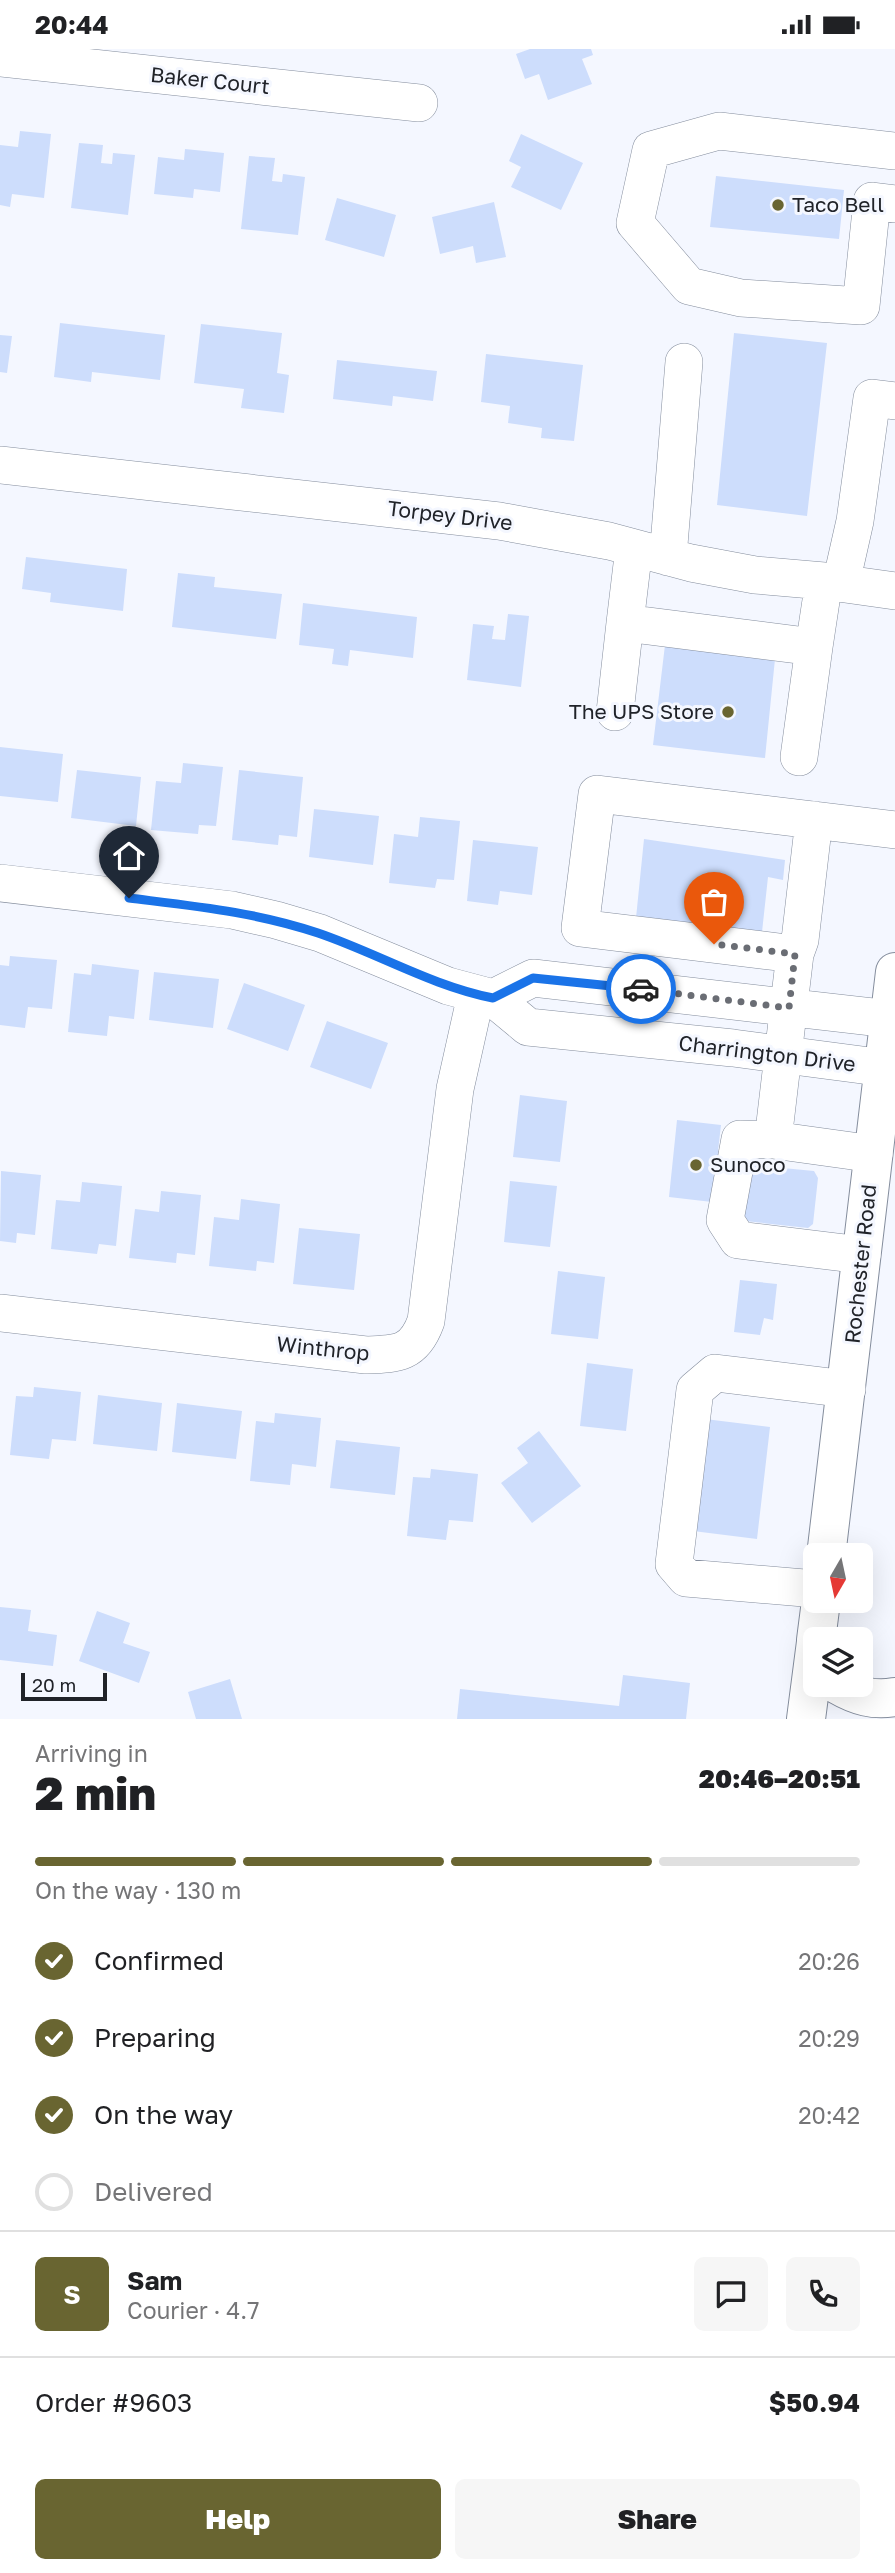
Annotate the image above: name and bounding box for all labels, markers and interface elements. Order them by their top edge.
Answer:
text: 20:44 [35,9,109,40]
street label: Baker Court [149,61,271,99]
place label: Taco Bell [792,191,884,217]
marker: Taco Bell [770,197,786,213]
street label: Torpey Drive [386,494,514,536]
place label: The UPS Store [569,698,714,724]
marker: The UPS Store [720,704,736,720]
pin [99,826,159,898]
icon: home [110,837,148,875]
pin [684,872,744,944]
icon: bag [695,883,733,921]
courier [606,954,676,1024]
icon: car [622,970,660,1008]
street label: Charrington Drive [677,1029,857,1077]
place label: Sunoco [710,1151,786,1177]
marker: Sunoco [688,1157,704,1173]
street label: Rochester Road [839,1183,881,1345]
street label: Winthrop [275,1330,371,1366]
north arrow [803,1543,873,1613]
map controls [803,1543,873,1697]
button: layers [803,1627,873,1697]
scale bar [21,1670,107,1702]
text: 20 m [32,1673,76,1696]
text: Arriving in [35,1739,148,1767]
text: 20:46–20:51 [699,1763,860,1794]
text: 2 min [35,1765,156,1820]
text: On the way · 130 m [35,1876,241,1904]
icon: check [35,1942,73,1980]
text: Confirmed [94,1945,224,1976]
text: 20:26 [798,1947,860,1975]
icon: check [35,2019,73,2057]
text: Preparing [94,2022,216,2053]
text: 20:29 [798,2024,860,2052]
icon: check [35,2096,73,2134]
text: On the way [94,2099,233,2130]
text: 20:42 [798,2101,860,2129]
text: Delivered [94,2176,213,2207]
button: chat [694,2257,768,2331]
button: phone [786,2257,860,2331]
text: Sam [127,2265,182,2296]
text: S [63,2279,81,2310]
text: Courier · 4.7 [127,2296,259,2324]
text: Order #9603 [35,2387,192,2418]
text: $50.94 [769,2387,860,2418]
button: Help [35,2479,441,2559]
button: Share [455,2479,860,2559]

